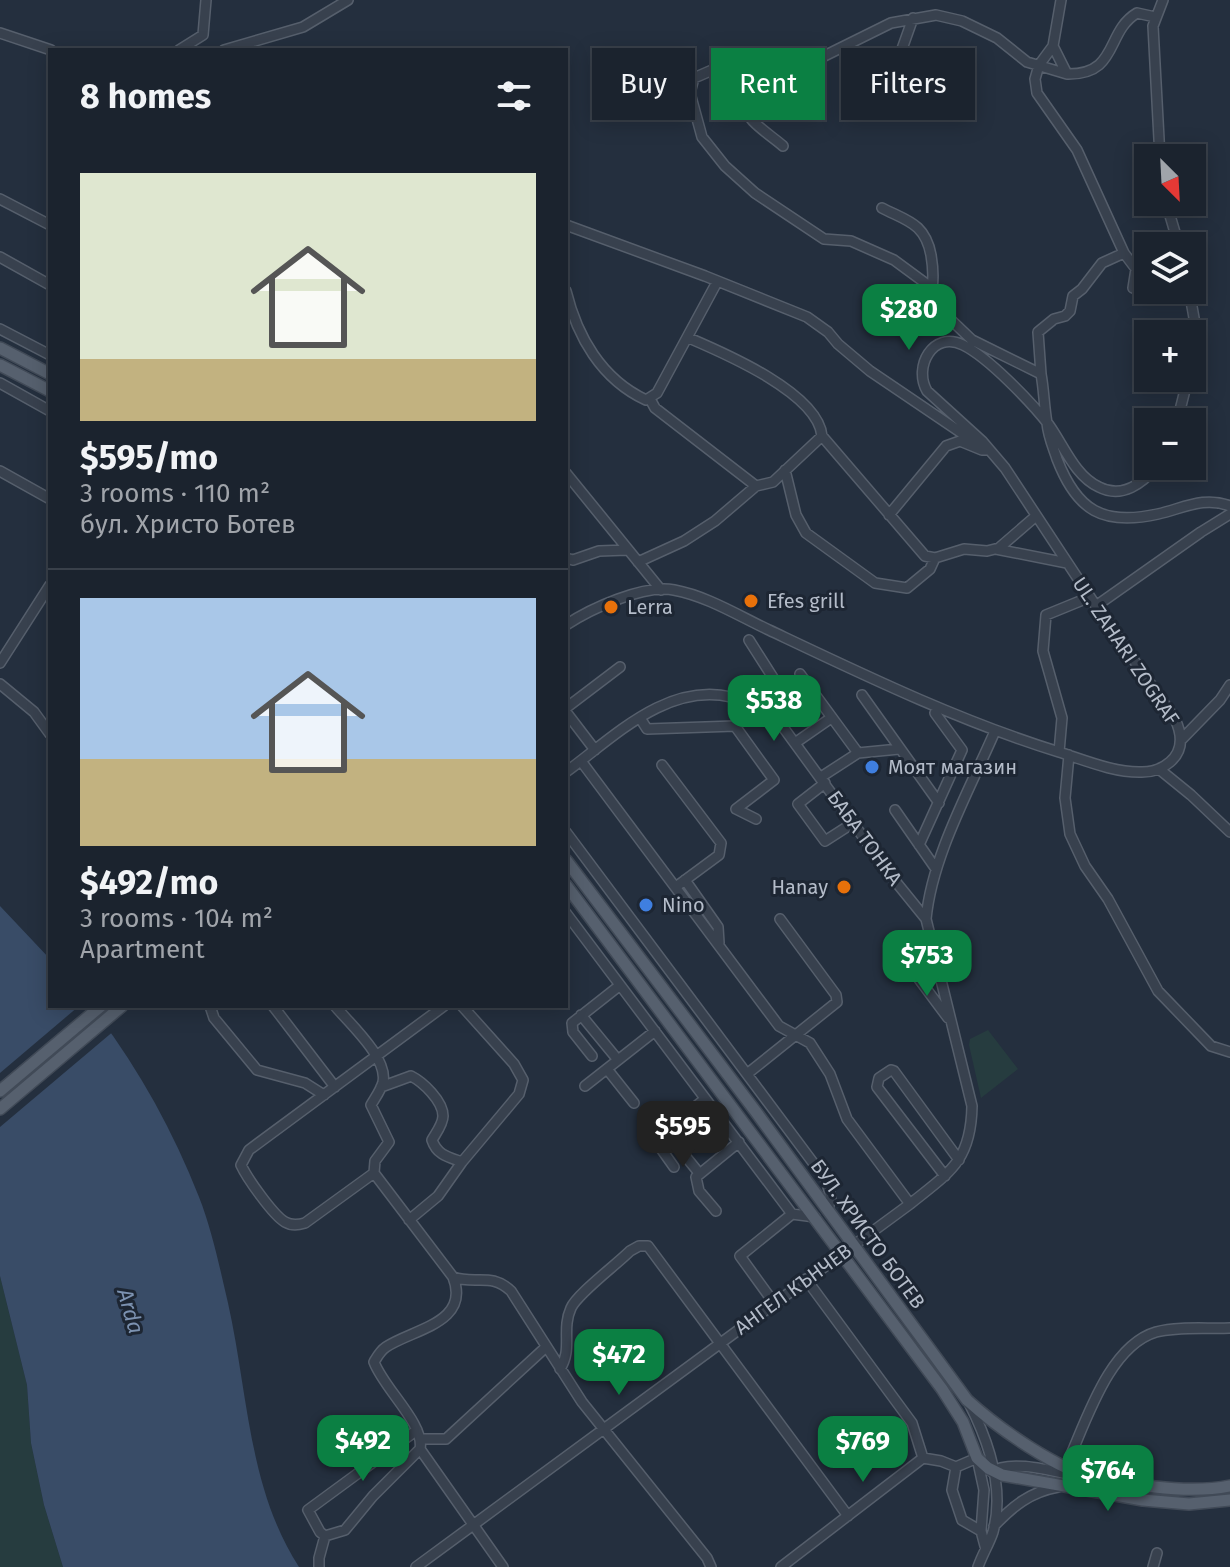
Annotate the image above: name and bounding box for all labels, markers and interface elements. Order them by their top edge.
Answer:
chip: Buy [592,48,695,120]
chip: Rent [711,48,825,120]
chip: Filters [841,48,975,120]
icon: filters [492,74,536,118]
text: 8 homes [80,76,211,117]
north arrow [1134,144,1206,216]
map controls [1134,144,1206,480]
icon: home [236,225,380,369]
button: layers [1134,232,1206,304]
pin: $280 [862,284,956,352]
text: $280 [880,294,938,325]
button: + [1134,320,1206,392]
button: − [1134,408,1206,480]
text: $595/mo [80,437,218,478]
text: 3 rooms · 110 m² [80,478,270,509]
text: бул. Христо Ботев [80,509,296,540]
street label: UL. ZAHARI ZOGRAF [1068,572,1185,730]
place label: Efes grill [767,589,845,613]
marker: Efes grill [742,592,760,610]
place label: Lerra [627,595,673,619]
marker: Lerra [602,598,620,616]
icon: home [236,650,380,794]
pin: $538 [727,675,821,743]
text: $538 [746,685,802,716]
place label: Моят магазин [888,755,1017,779]
marker: Моят магазин [863,758,881,776]
street label: БАБА ТОНКА [823,786,908,891]
text: $492/mo [80,862,218,903]
place label: Hanay [771,875,828,899]
marker: Hanay [835,878,853,896]
place label: Nino [662,893,705,917]
marker: Nino [637,896,655,914]
text: 3 rooms · 104 m² [80,903,273,934]
pin: $753 [880,930,974,998]
text: Apartment [80,934,205,965]
text: $753 [901,940,953,971]
pin: $595 [636,1101,730,1169]
text: $595 [655,1111,711,1142]
street label: БУЛ. ХРИСТО БОТЕВ [806,1155,930,1313]
street label: АНГЕЛ КЪНЧЕВ [730,1239,856,1339]
water label: Arda [111,1285,150,1337]
pin: $472 [572,1329,666,1397]
text: $472 [592,1339,646,1370]
pin: $492 [316,1415,410,1483]
pin: $769 [816,1416,910,1484]
text: $492 [335,1425,391,1456]
text: $769 [836,1426,890,1457]
pin: $764 [1061,1445,1155,1513]
text: $764 [1081,1455,1135,1486]

